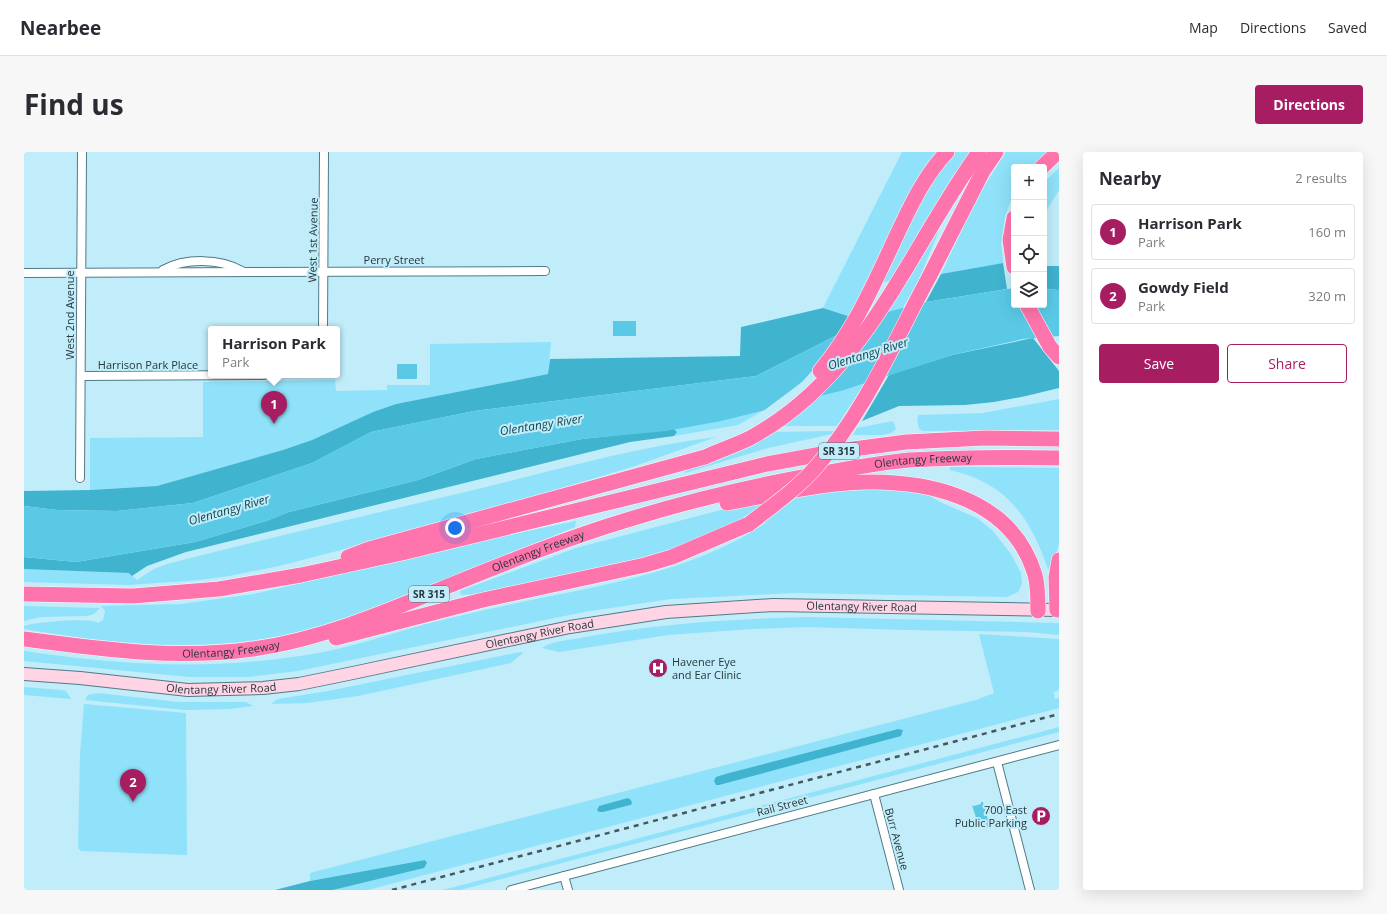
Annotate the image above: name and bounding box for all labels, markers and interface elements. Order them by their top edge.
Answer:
text: Nearbee [20,15,101,41]
text: Map [1189,18,1218,37]
text: Directions [1240,18,1306,37]
text: Saved [1328,18,1367,37]
text: Find us [24,85,124,123]
button: Directions [1255,85,1363,124]
map controls [1011,164,1047,308]
button: + [1011,164,1047,200]
text: Nearby [1099,167,1161,190]
text: 2 results [1295,169,1347,187]
street label: West 1st Avenue [304,197,321,283]
button: − [1011,200,1047,236]
text: Harrison Park [1138,213,1242,233]
text: 1 [1109,223,1117,241]
text: 160 m [1308,223,1346,241]
text: Park [1138,233,1165,251]
button: locate [1011,236,1047,272]
street label: Perry Street [364,252,425,267]
street label: West 2nd Avenue [62,270,77,360]
button: layers [1011,272,1047,308]
text: Gowdy Field [1138,277,1229,297]
text: 2 [1109,287,1117,305]
text: 320 m [1308,287,1346,305]
text: Park [1138,297,1165,315]
popup [208,326,340,378]
text: Harrison Park [222,333,326,353]
water label: Olentangy River [826,333,911,374]
button: Save [1099,344,1219,383]
button: Share [1227,344,1347,383]
text: Park [222,353,249,371]
street label: Harrison Park Place [98,357,198,372]
pin: 1 [261,391,287,424]
water label: Olentangy River [498,409,585,439]
road number: SR 315 [819,443,859,459]
street label: Olentangy Freeway [873,450,973,471]
water label: Olentangy River [187,490,272,529]
your location [445,518,465,538]
street label: Olentangy Freeway [489,526,587,575]
road number: SR 315 [409,586,449,602]
street label: Olentangy River Road [806,598,917,615]
street label: Olentangy River Road [484,615,595,652]
street label: Olentangy Freeway [182,636,282,661]
place label: Havener Eye and Ear Clinic [672,654,741,682]
hospital icon: Havener Eye and Ear Clinic [647,657,669,679]
street label: Olentangy River Road [165,679,277,697]
pin: 2 [120,769,146,802]
street label: Rail Street [755,792,809,819]
place label: 700 East Public Parking [955,802,1027,830]
parking icon: 700 East Public Parking [1030,805,1052,827]
street label: Burr Avenue [882,806,913,872]

